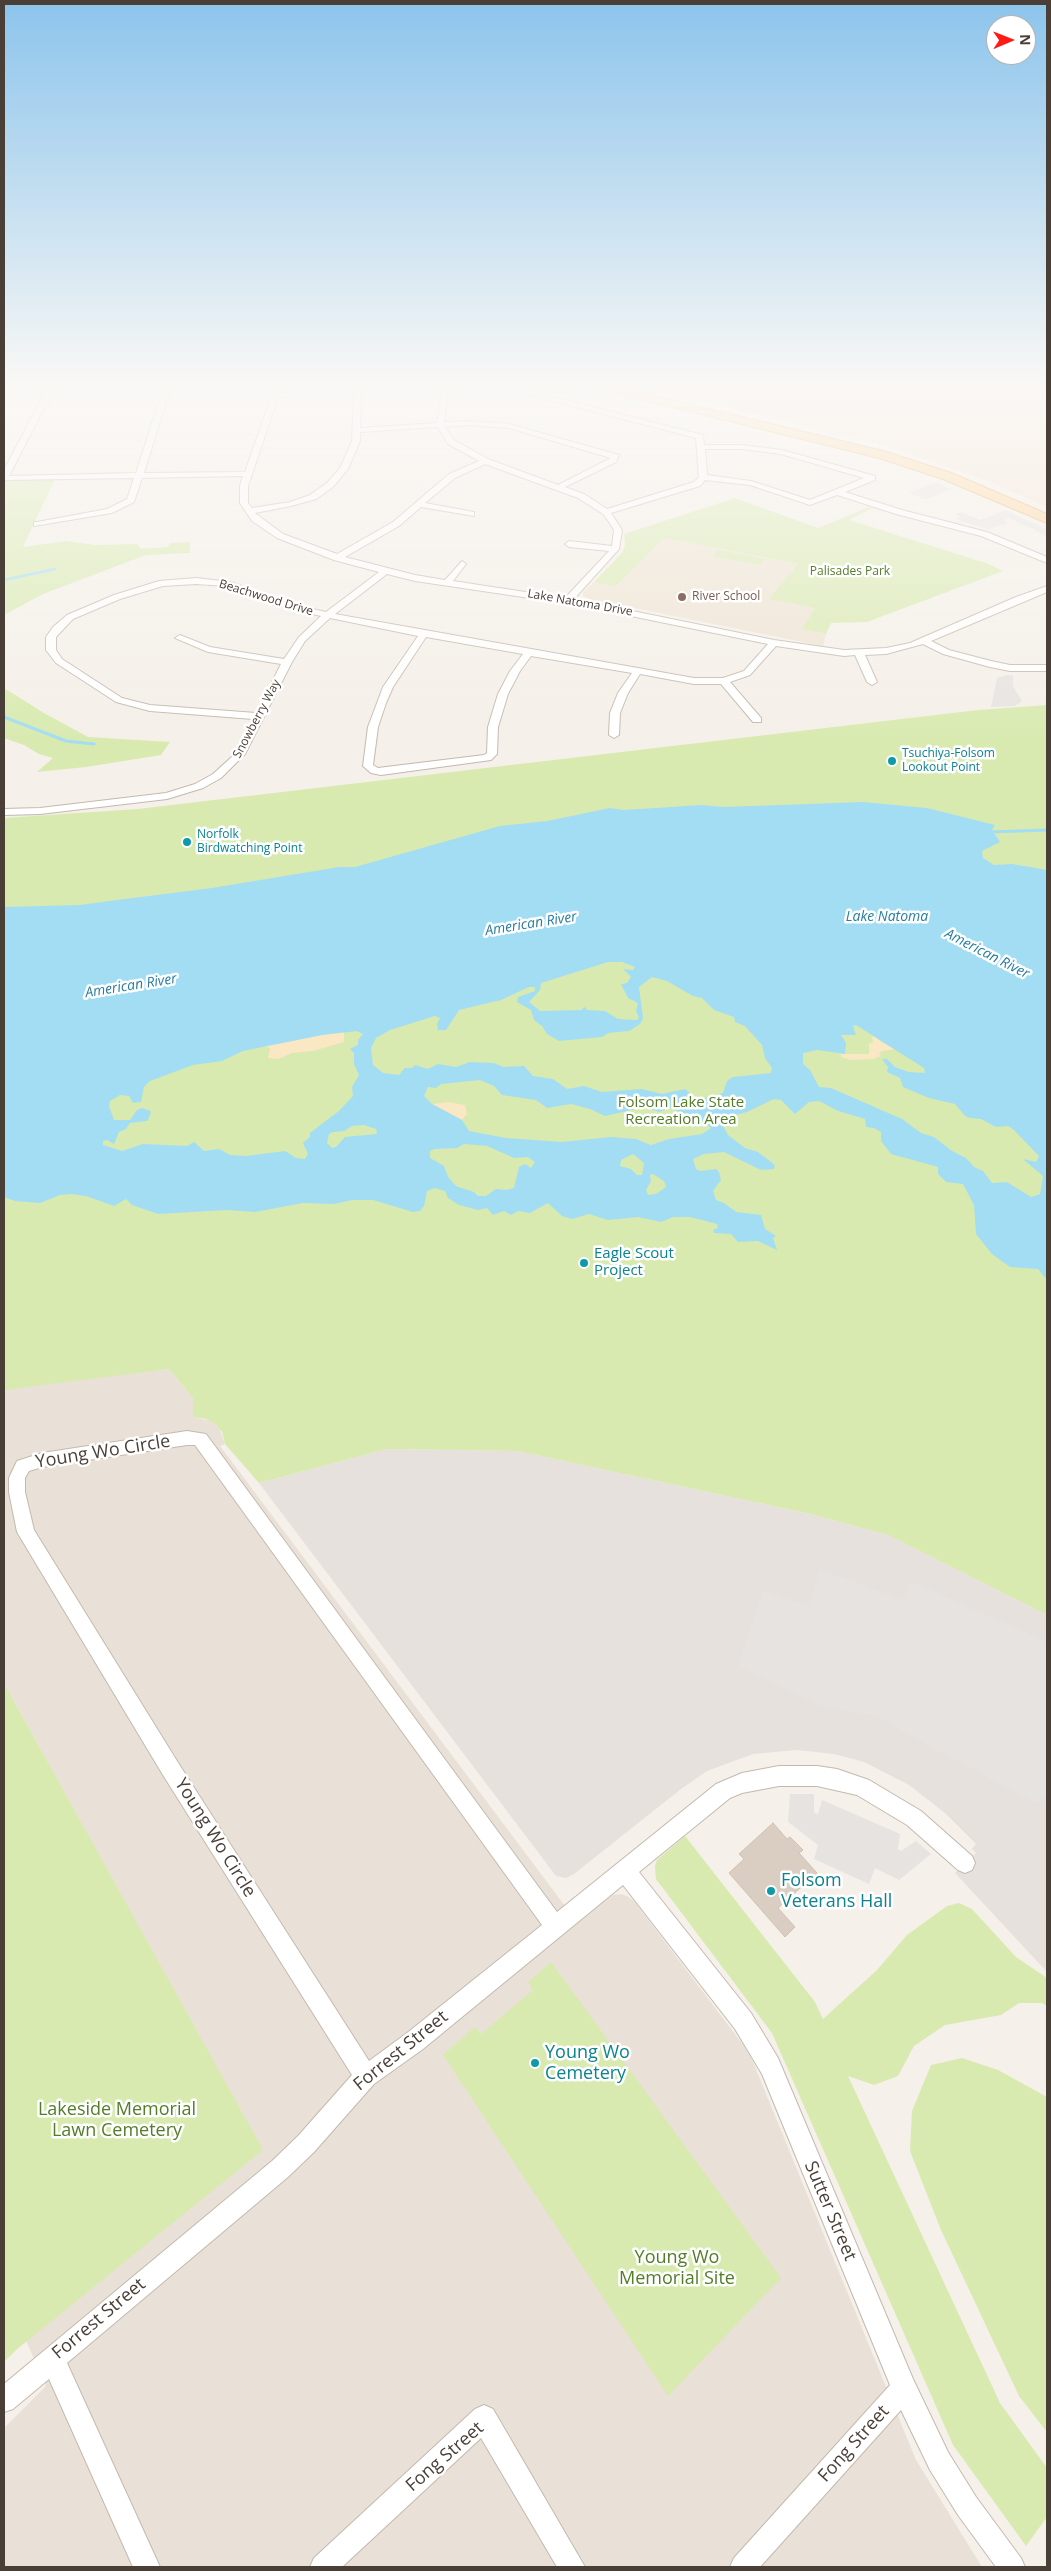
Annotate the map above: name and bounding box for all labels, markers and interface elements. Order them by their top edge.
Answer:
north arrow [986,15,1036,65]
text: N [1016,34,1035,46]
park label: Palisades Park [810,565,890,579]
street label: Beachwood Drive [217,577,315,619]
street label: Lake Natoma Drive [526,587,634,619]
place label: River School [692,590,760,604]
marker: River School [676,591,688,603]
street label: Snowberry Way [230,677,284,761]
place label: Tsuchiya-Folsom Lookout Point [902,747,995,775]
marker: Tsuchiya-Folsom Lookout Point [886,755,898,767]
place label: Norfolk Birdwatching Point [197,828,303,856]
marker: Norfolk Birdwatching Point [181,836,193,848]
water label: American River [484,908,578,940]
water label: Lake Natoma [846,909,928,925]
water label: American River [942,926,1032,982]
water label: American River [84,970,178,1002]
park label: Folsom Lake State Recreation Area [618,1094,744,1129]
place label: Eagle Scout Project [594,1245,674,1280]
marker: Eagle Scout Project [578,1257,590,1269]
street label: Young Wo Circle [34,1431,172,1473]
street label: Young Wo Circle [170,1775,260,1901]
place label: Folsom Veterans Hall [781,1870,892,1912]
marker: Folsom Veterans Hall [765,1885,777,1897]
street label: Forrest Street [350,2006,452,2096]
place label: Young Wo Cemetery [545,2042,630,2084]
marker: Young Wo Cemetery [529,2057,541,2069]
park label: Lakeside Memorial Lawn Cemetery [38,2099,196,2142]
street label: Sutter Street [799,2158,861,2264]
park label: Young Wo Memorial Site [619,2247,735,2290]
street label: Forrest Street [48,2274,150,2364]
street label: Fong Street [814,2401,894,2487]
street label: Fong Street [402,2417,488,2497]

